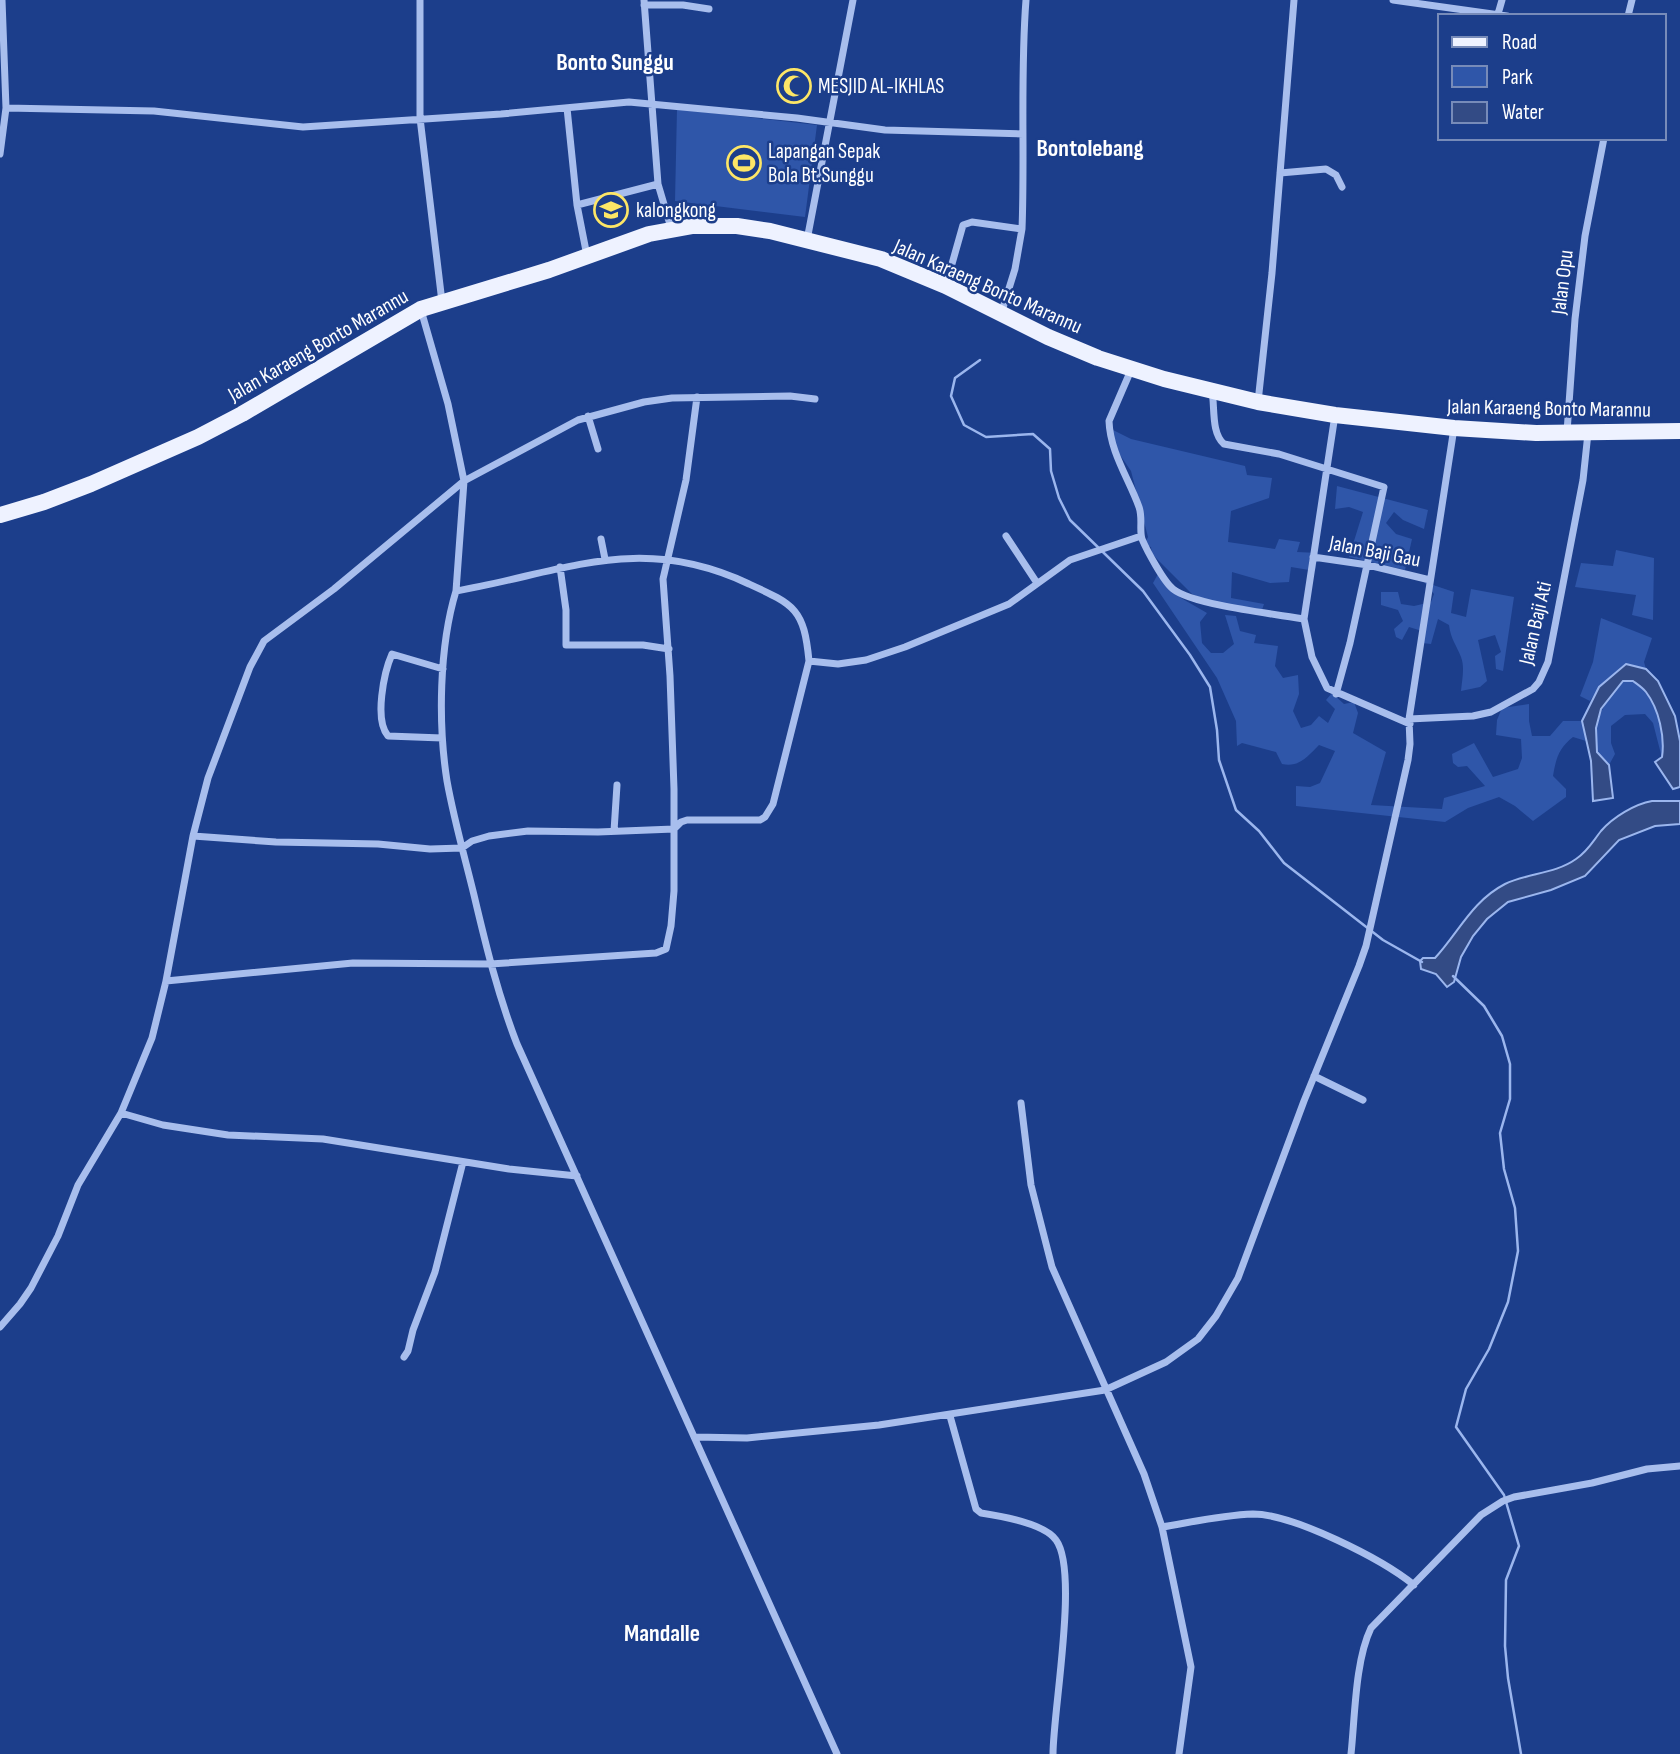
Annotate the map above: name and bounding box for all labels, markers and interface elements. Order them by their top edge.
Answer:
legend [1438,14,1666,140]
text: Road [1502,30,1537,55]
district label: Bonto Sunggu [556,48,674,77]
text: Park [1502,65,1533,90]
mosque icon: MESJID AL-IKHLAS [775,67,813,105]
place label: MESJID AL-IKHLAS [818,74,944,99]
text: Water [1502,100,1544,125]
district label: Bontolebang [1036,134,1144,163]
place label: Lapangan Sepak Bola Bt.Sunggu [768,139,880,188]
sports icon: Lapangan Sepak Bola Bt.Sunggu [725,144,763,182]
school or university icon: kalongkong [592,191,630,229]
place label: kalongkong [636,198,716,223]
street label: Jalan Karaeng Bonto Marannu [889,233,1086,339]
street label: Jalan Opu [1546,249,1579,317]
street label: Jalan Karaeng Bonto Marannu [223,284,413,408]
street label: Jalan Karaeng Bonto Marannu [1446,394,1651,423]
street label: Jalan Baji Gau [1326,530,1423,573]
street label: Jalan Baji Ati [1514,579,1557,668]
district label: Mandalle [624,1619,700,1648]

